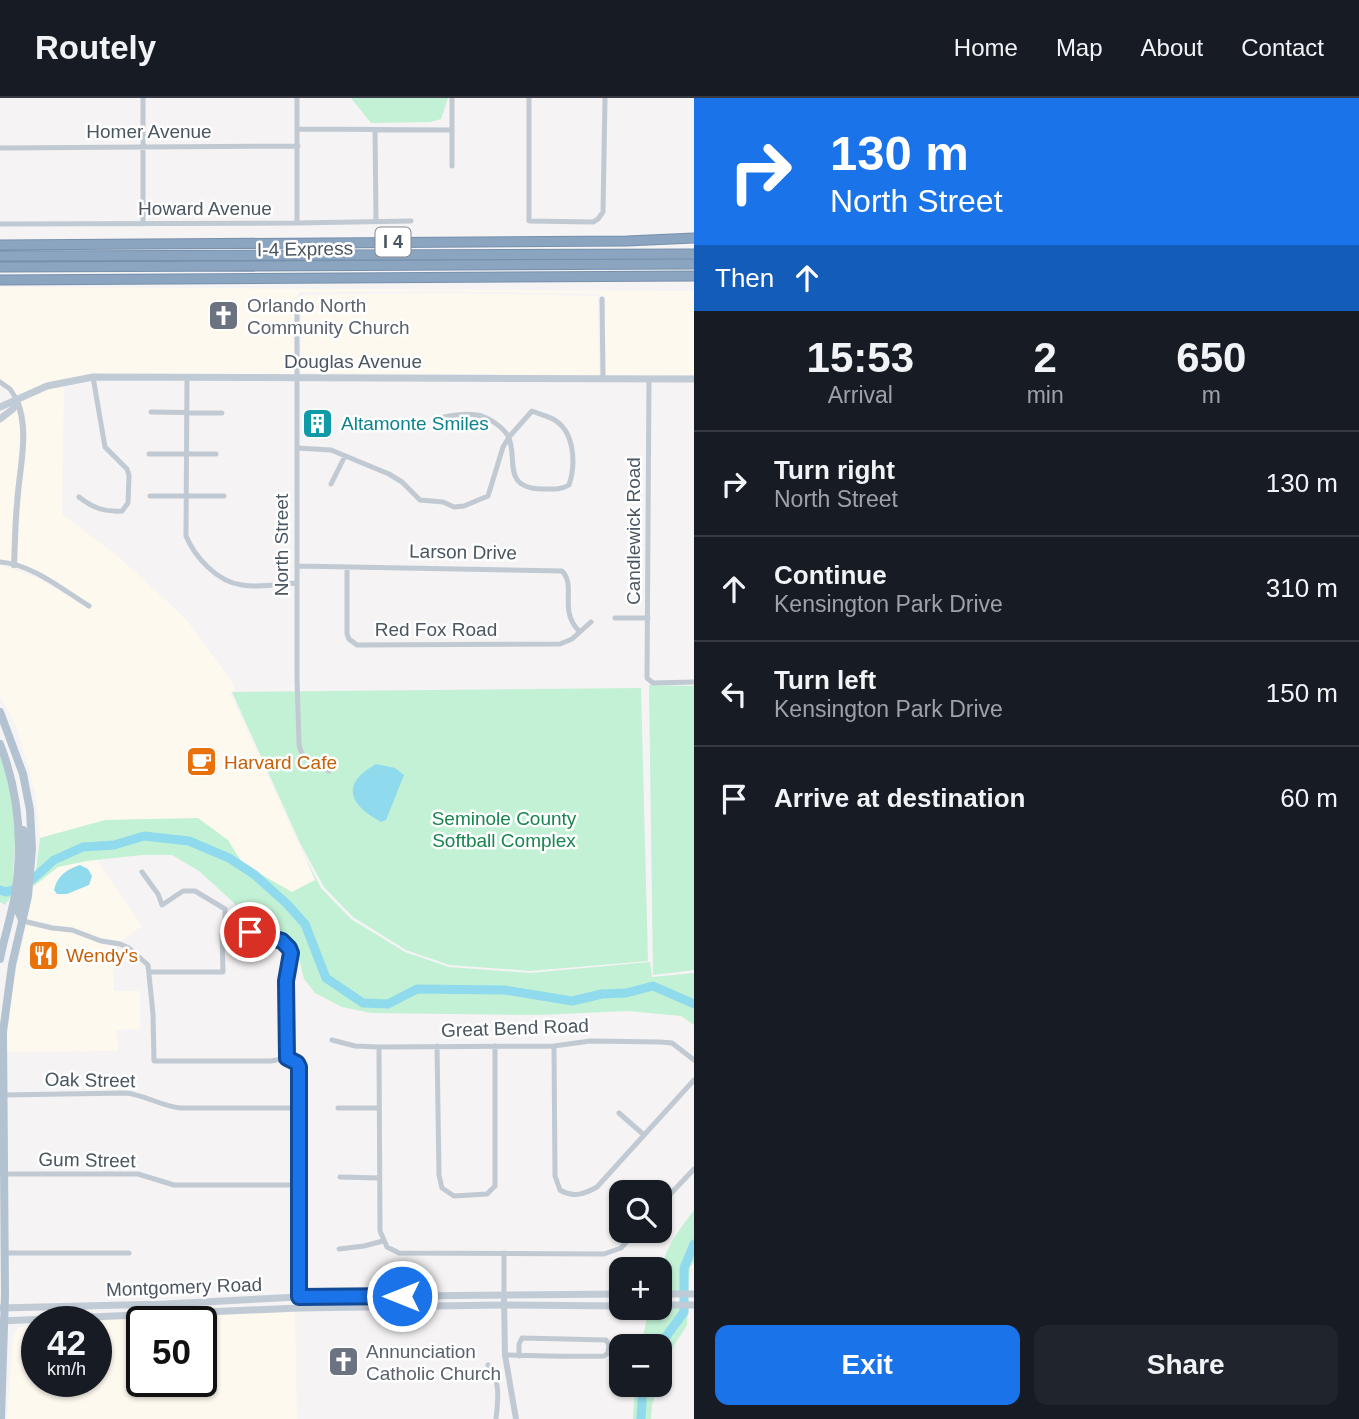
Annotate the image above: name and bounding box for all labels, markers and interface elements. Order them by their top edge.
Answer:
text: Routely [35,29,156,66]
text: Home [954,34,1018,61]
text: Map [1056,34,1103,61]
text: About [1141,34,1203,61]
text: Contact [1241,34,1324,61]
street label: Homer Avenue [86,121,212,142]
icon: right [715,126,806,217]
text: 130 m [830,126,969,180]
text: North Street [830,183,1003,219]
street label: Howard Avenue [138,198,272,219]
road number: I 4 [376,228,410,257]
street label: I-4 Express [257,238,353,260]
icon: ahead [788,259,826,297]
text: Then [715,263,774,293]
place label: Orlando North Community Church [247,295,410,338]
church icon: Orlando North Community Church [207,299,241,333]
text: 15:53 [807,334,914,381]
text: 2 [1033,334,1057,381]
text: 650 [1176,334,1246,381]
street label: Douglas Avenue [284,351,422,372]
text: Arrival [828,382,893,408]
text: min [1027,382,1064,408]
text: m [1202,382,1221,408]
building icon: Altamonte Smiles [301,406,335,440]
place label: Altamonte Smiles [341,413,489,434]
text: Turn right [774,455,895,485]
street label: Candlewick Road [623,457,644,605]
icon: right [715,465,753,503]
text: 130 m [1266,468,1338,498]
text: North Street [774,486,898,512]
street label: North Street [271,493,292,596]
street label: Larson Drive [409,541,517,563]
text: Continue [774,560,887,590]
icon: ahead [715,570,753,608]
text: 310 m [1266,573,1338,603]
text: Kensington Park Drive [774,591,1003,617]
street label: Red Fox Road [375,619,497,640]
text: Turn left [774,665,876,695]
icon: left [715,675,753,713]
text: 150 m [1266,678,1338,708]
text: Kensington Park Drive [774,696,1003,722]
cafe icon: Harvard Cafe [184,745,218,779]
place label: Harvard Cafe [224,752,337,773]
icon: arrive [715,780,753,818]
text: Arrive at destination [774,783,1025,813]
text: 60 m [1280,783,1338,813]
park label: Seminole County Softball Complex [432,808,577,851]
pin [220,902,280,962]
icon: arrive [231,913,269,951]
restaurant icon: Wendy's [26,938,60,972]
place label: Wendy's [66,945,138,966]
street label: Great Bend Road [441,1015,589,1041]
street label: Oak Street [44,1069,136,1091]
street label: Gum Street [38,1149,136,1171]
map controls [609,1180,672,1397]
button: search [609,1180,672,1243]
button: + [609,1257,672,1320]
position arrow [365,1259,439,1333]
street label: Montgomery Road [106,1274,262,1300]
speed limit sign: 50 [126,1306,217,1397]
text: 42 [47,1323,86,1362]
button: Exit [715,1325,1020,1405]
button: Share [1034,1325,1338,1405]
button: − [609,1334,672,1397]
place label: Annunciation Catholic Church [366,1341,501,1384]
church icon: Annunciation Catholic Church [326,1345,360,1379]
text: km/h [47,1359,86,1379]

